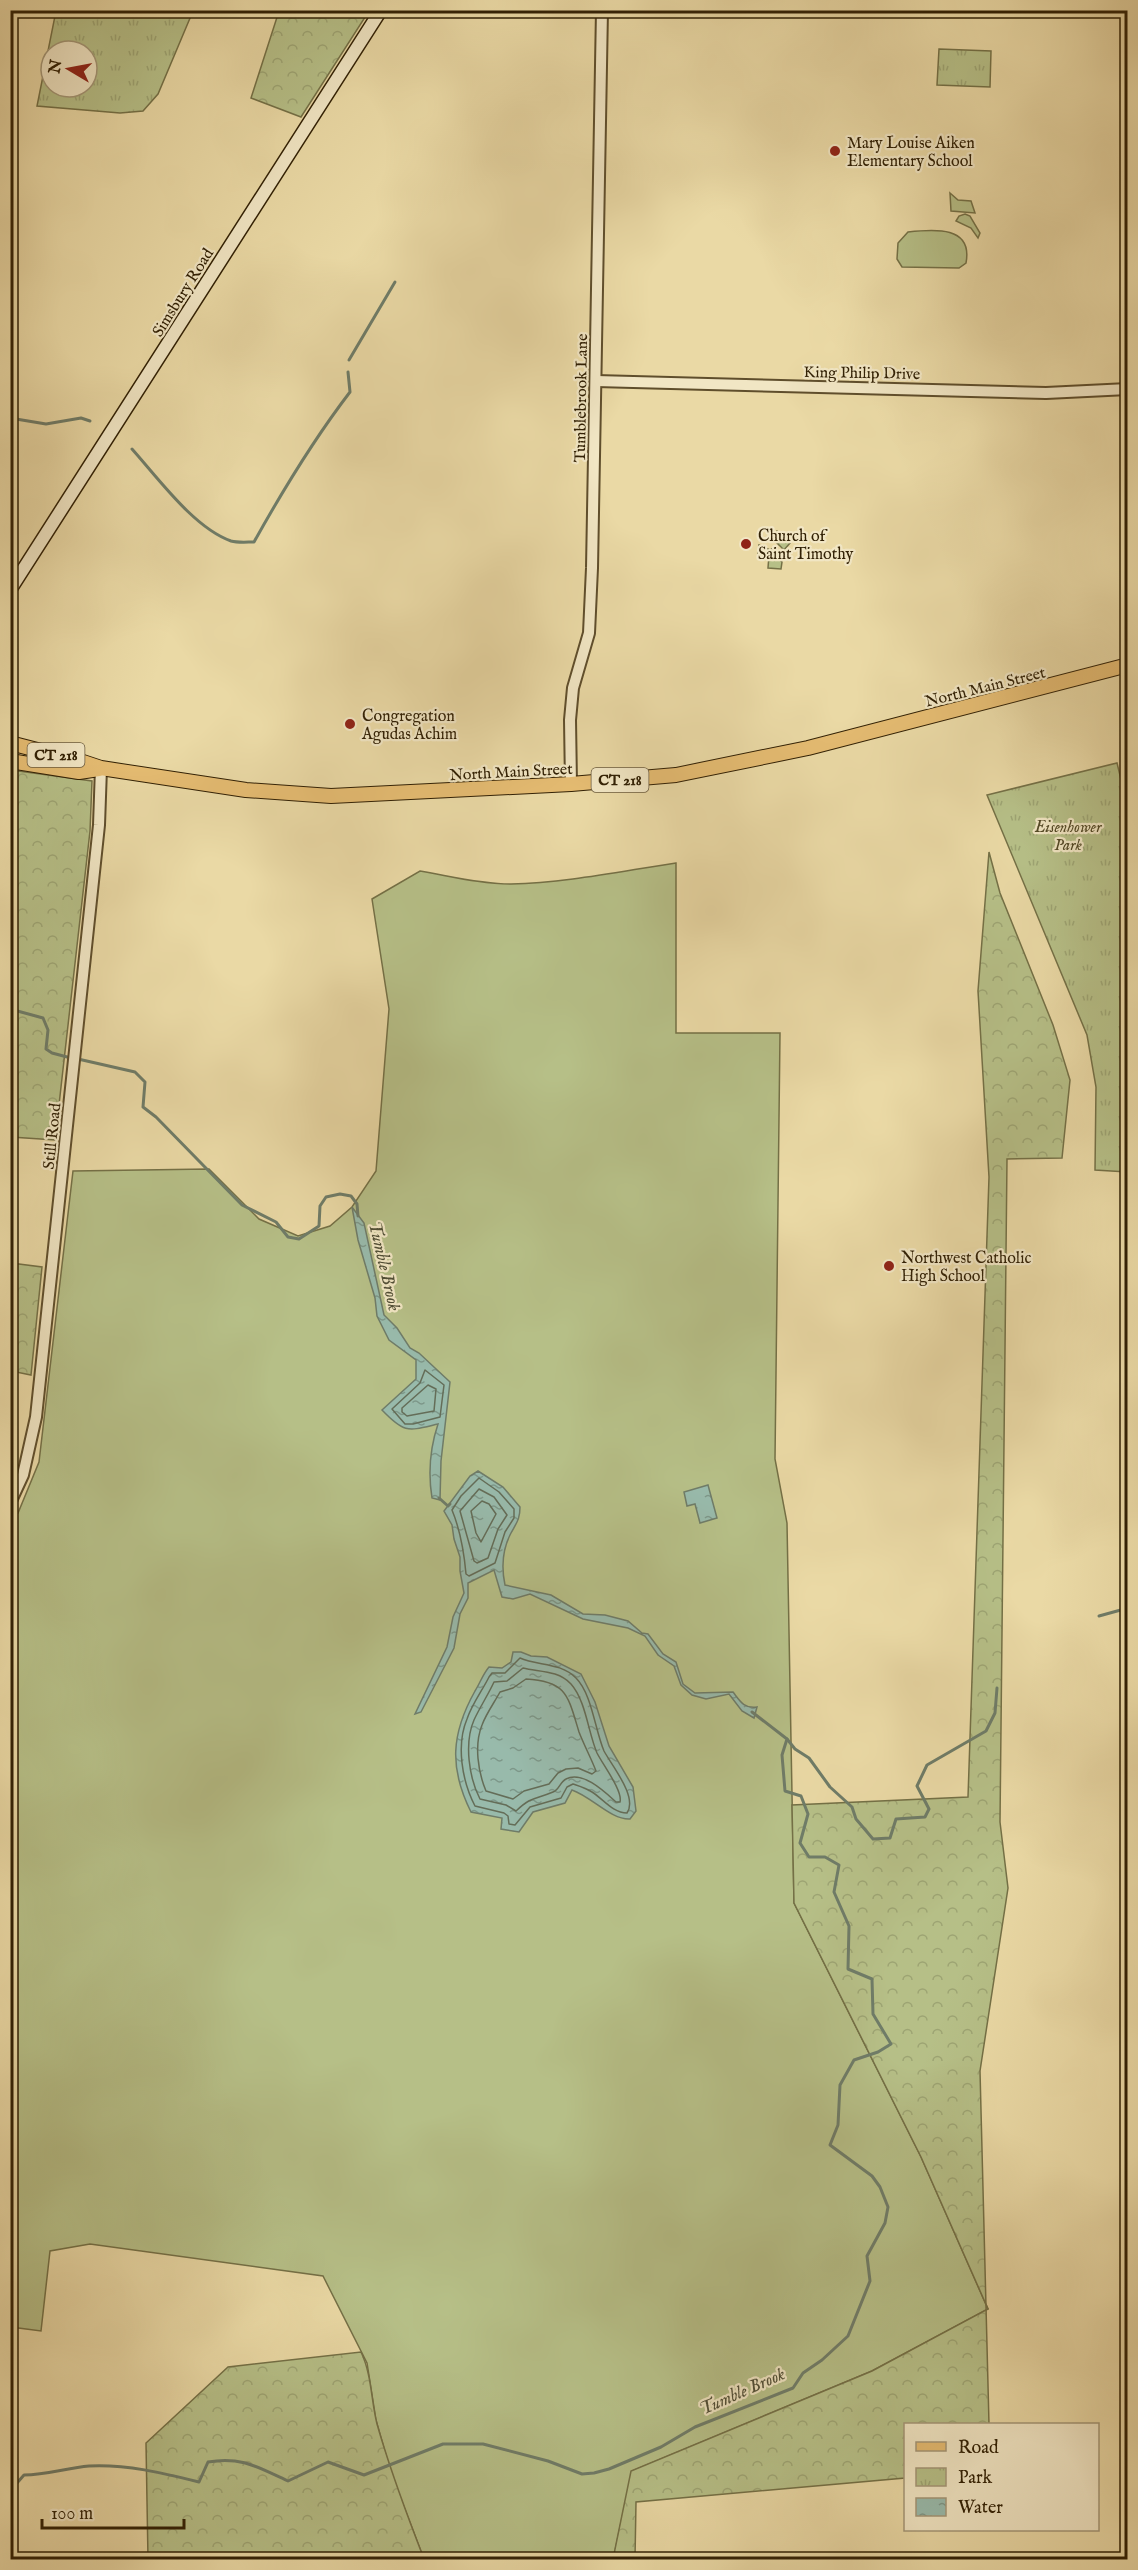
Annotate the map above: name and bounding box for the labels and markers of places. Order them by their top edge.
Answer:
place label: Mary Louise Aiken Elementary School [847,134,975,172]
marker: Mary Louise Aiken Elementary School [828,144,842,158]
place label: Church of Saint Timothy [758,527,854,565]
marker: Church of Saint Timothy [739,537,753,551]
place label: Congregation Agudas Achim [361,707,457,745]
marker: Congregation Agudas Achim [343,717,357,731]
place label: Northwest Catholic High School [901,1249,1031,1287]
marker: Northwest Catholic High School [882,1259,896,1273]

